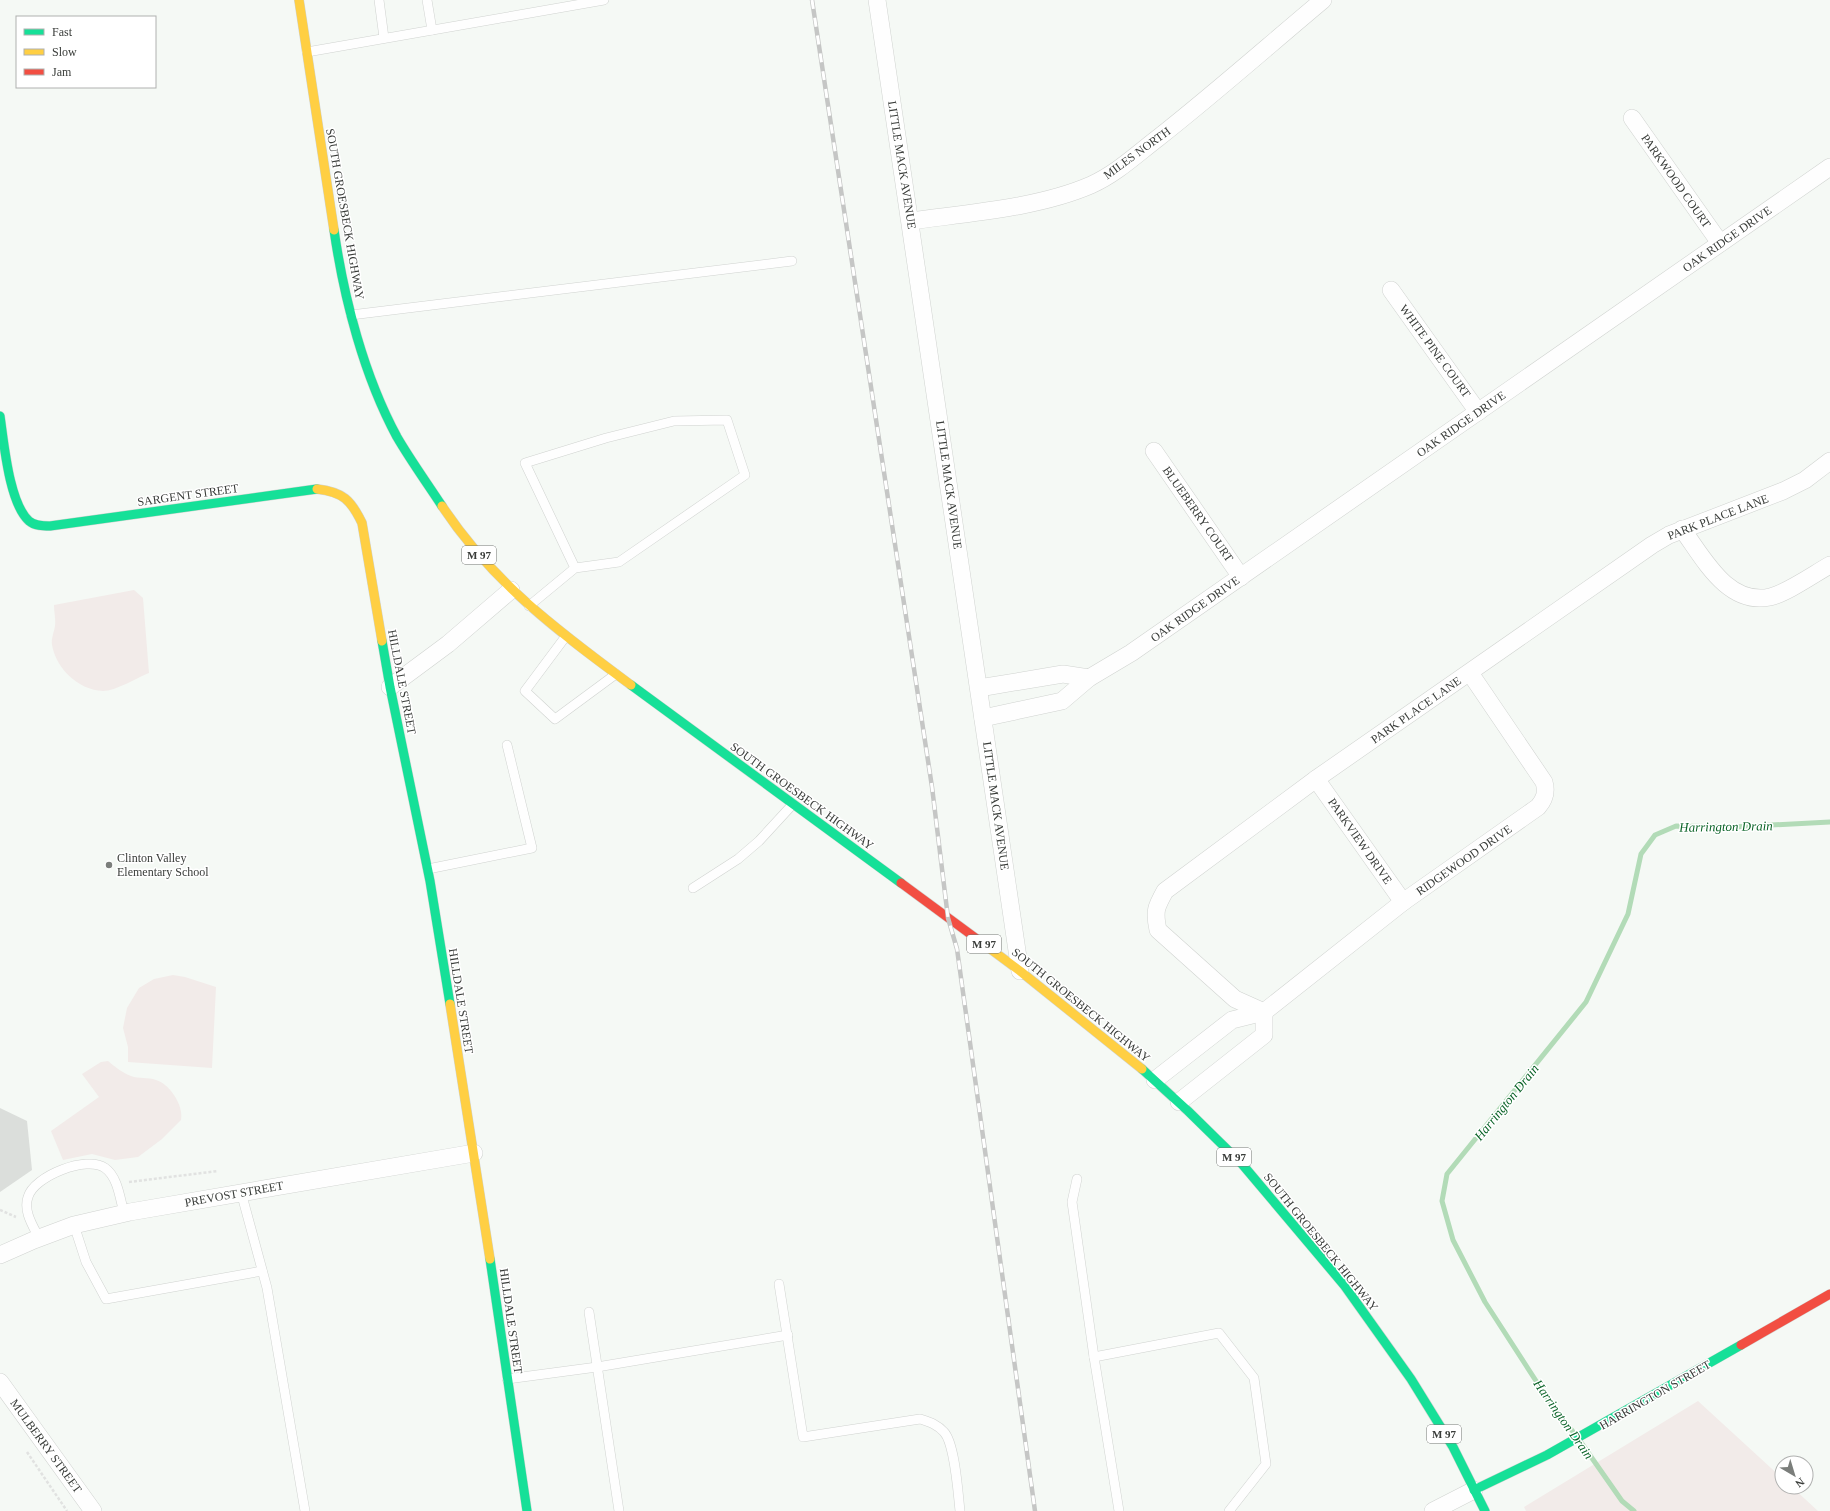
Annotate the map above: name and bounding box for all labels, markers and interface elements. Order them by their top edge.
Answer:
legend [16,16,156,88]
text: Fast [52,25,73,39]
text: Slow [52,45,77,59]
text: Jam [52,65,72,79]
street label: LITTLE MACK AVENUE [885,100,919,230]
street label: MILES NORTH [1101,124,1174,182]
street label: SOUTH GROESBECK HIGHWAY [323,127,367,301]
street label: PARKWOOD COURT [1638,131,1714,231]
street label: OAK RIDGE DRIVE [1680,203,1774,275]
street label: WHITE PINE COURT [1397,302,1474,401]
street label: OAK RIDGE DRIVE [1414,388,1508,460]
street label: LITTLE MACK AVENUE [933,420,965,550]
street label: BLUEBERRY COURT [1160,464,1237,565]
street label: SARGENT STREET [136,481,240,509]
street label: PARK PLACE LANE [1666,491,1770,543]
road number: M 97 [462,546,496,564]
street label: OAK RIDGE DRIVE [1148,573,1242,645]
street label: HILLDALE STREET [385,628,419,736]
street label: PARK PLACE LANE [1368,674,1464,746]
street label: SOUTH GROESBECK HIGHWAY [728,739,877,853]
street label: LITTLE MACK AVENUE [980,741,1012,871]
street label: PARKVIEW DRIVE [1325,795,1395,887]
water label: Harrington Drain [1678,818,1773,835]
street label: RIDGEWOOD DRIVE [1413,822,1515,898]
place label: Clinton Valley Elementary School [117,851,209,879]
marker: Clinton Valley Elementary School [104,860,114,870]
road number: M 97 [967,935,1001,953]
street label: SOUTH GROESBECK HIGHWAY [1009,945,1153,1065]
street label: HILLDALE STREET [446,947,476,1055]
water label: Harrington Drain [1470,1061,1542,1144]
road number: M 97 [1217,1148,1251,1166]
street label: SOUTH GROESBECK HIGHWAY [1261,1170,1381,1314]
street label: PREVOST STREET [183,1178,285,1210]
street label: HILLDALE STREET [497,1267,525,1375]
street label: HARRINGTON STREET [1597,1357,1714,1433]
water label: Harrington Drain [1530,1376,1597,1462]
street label: MULBERRY STREET [7,1396,85,1496]
road number: M 97 [1427,1425,1461,1443]
north arrow [1774,1455,1814,1495]
text: N [1793,1476,1807,1490]

